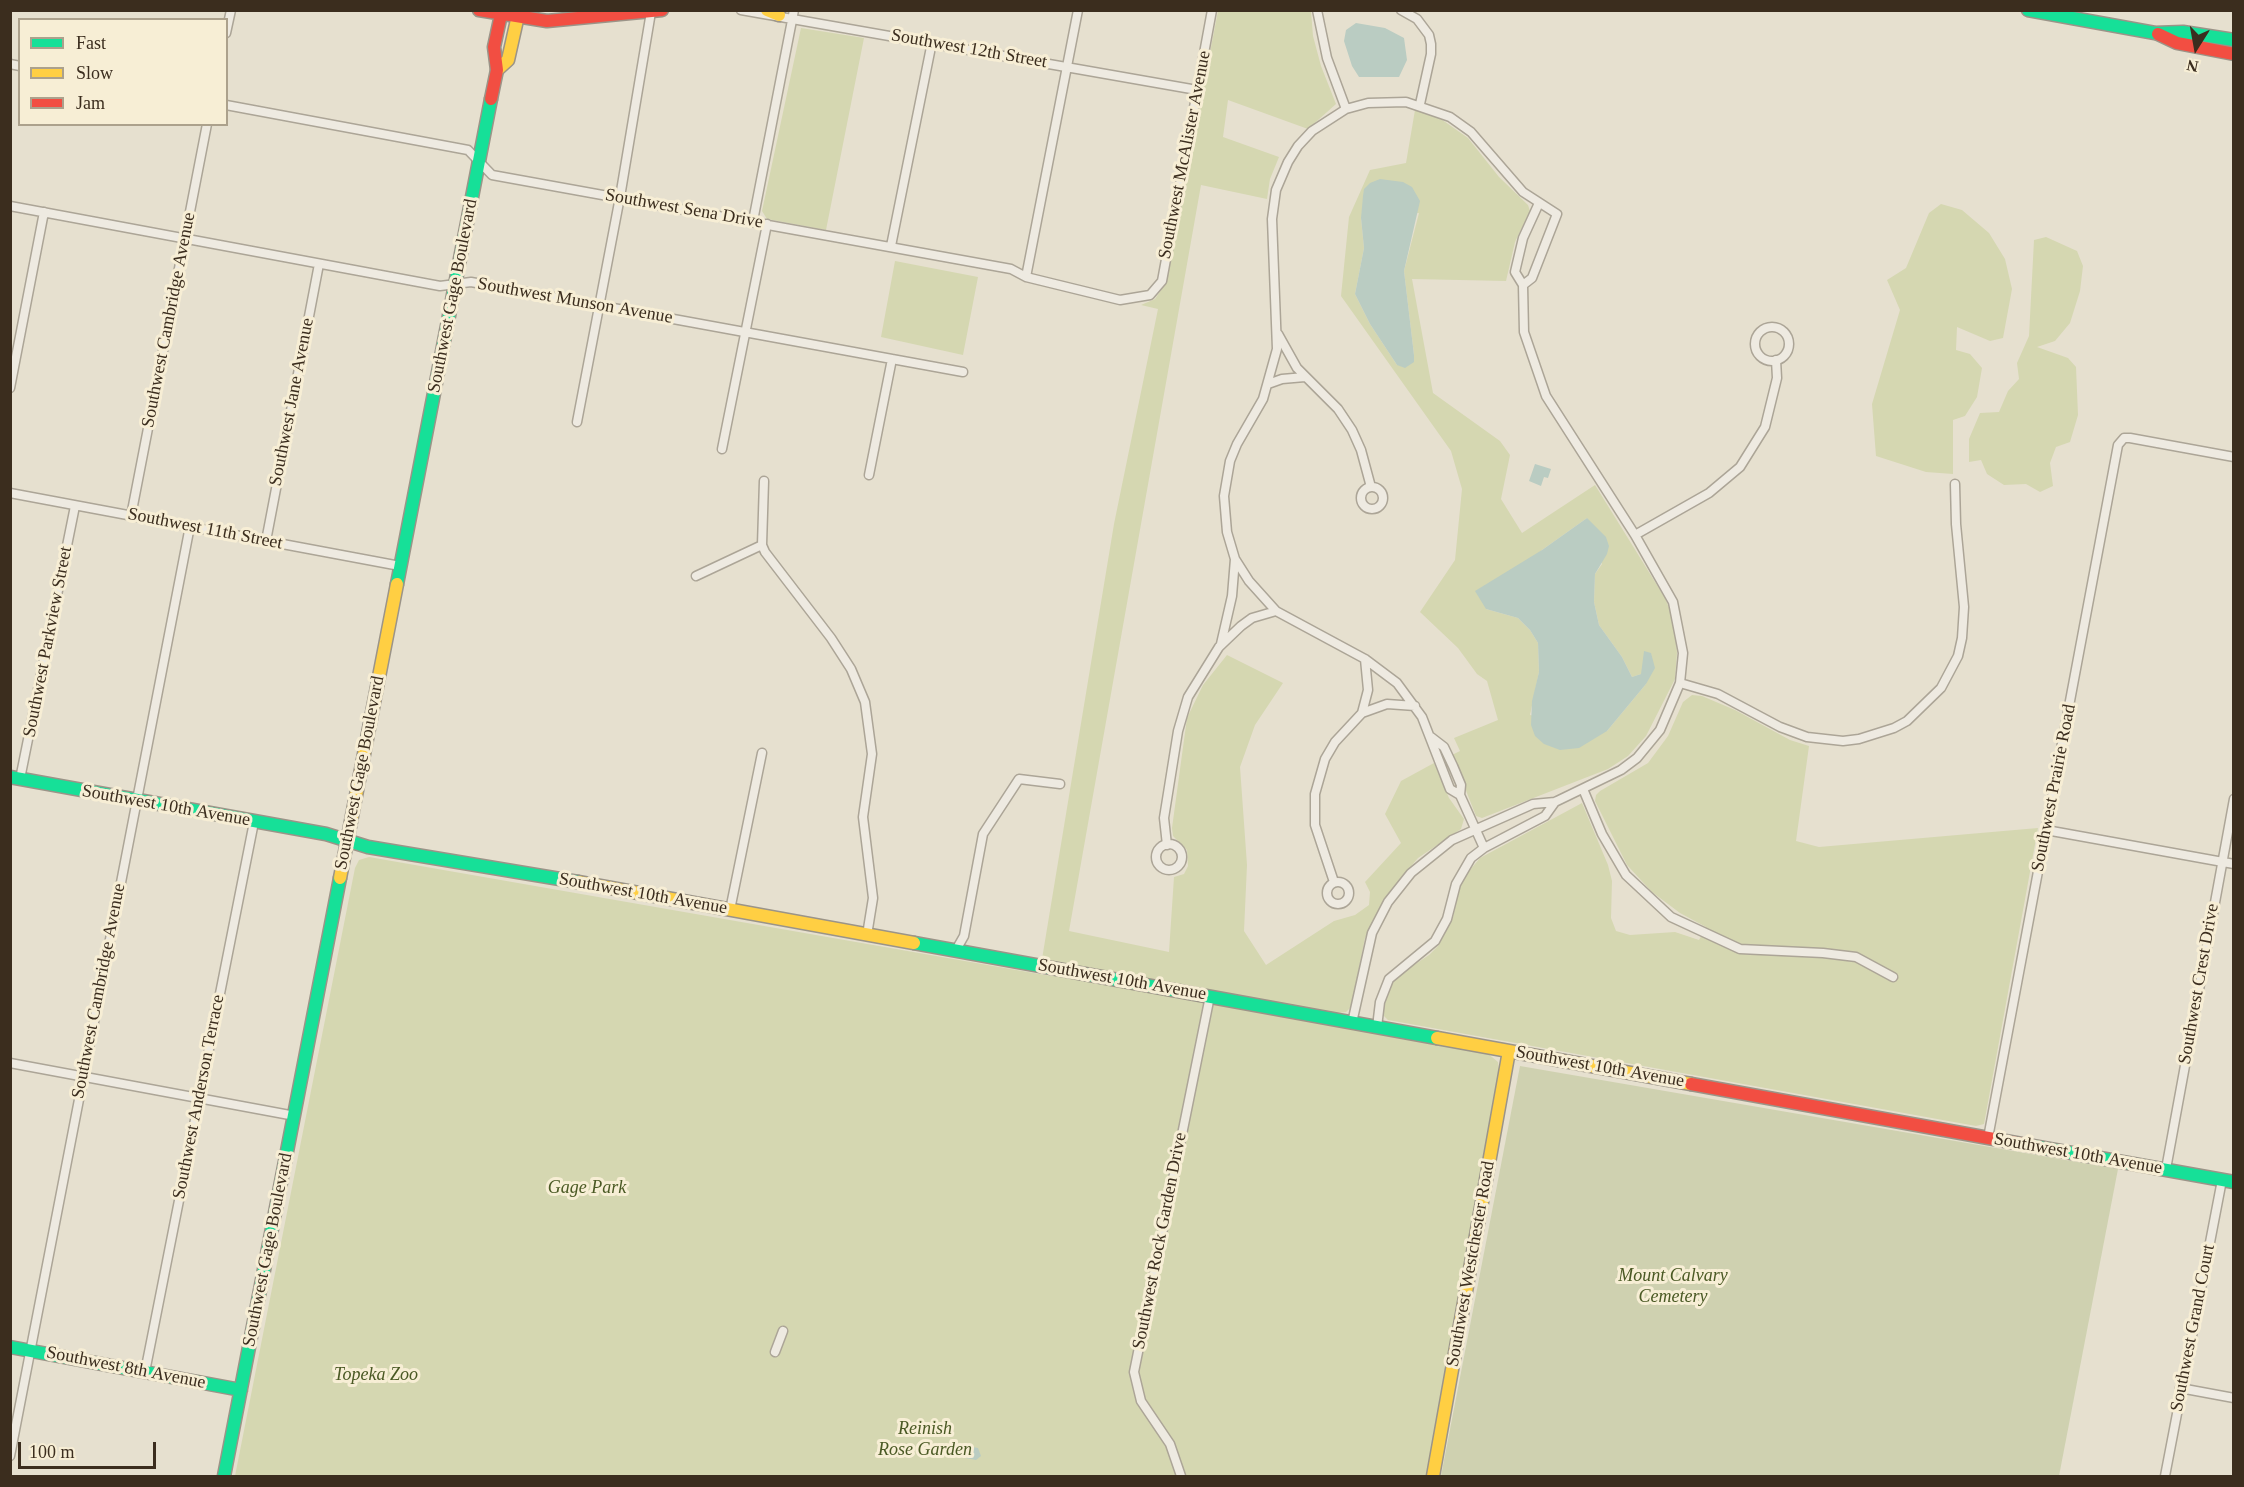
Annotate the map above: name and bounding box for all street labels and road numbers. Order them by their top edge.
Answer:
street label: Southwest 12th Street [889,25,1049,73]
street label: Southwest McAlister Avenue [1154,49,1216,261]
street label: Southwest Sena Drive [603,184,765,234]
street label: Southwest Gage Boulevard [424,197,482,395]
street label: Southwest Cambridge Avenue [138,211,200,429]
street label: Southwest Munson Avenue [476,273,674,329]
street label: Southwest Jane Avenue [265,316,319,488]
street label: Southwest 11th Street [126,503,284,555]
street label: Southwest Parkview Street [19,545,77,739]
street label: Southwest Gage Boulevard [331,674,389,872]
street label: Southwest Prairie Road [2027,703,2081,873]
street label: Southwest 10th Avenue [80,781,252,831]
street label: Southwest 10th Avenue [557,869,729,919]
street label: Southwest Cambridge Avenue [68,882,130,1100]
street label: Southwest Crest Drive [2174,902,2224,1066]
street label: Southwest 10th Avenue [1036,955,1208,1005]
street label: Southwest Anderson Terrace [169,993,229,1201]
street label: Southwest 10th Avenue [1514,1042,1686,1092]
street label: Southwest 10th Avenue [1992,1129,2164,1179]
street label: Southwest Rock Garden Drive [1128,1131,1192,1351]
street label: Southwest Gage Boulevard [239,1151,297,1349]
street label: Southwest Westchester Road [1442,1159,1500,1369]
street label: Southwest Grand Court [2166,1243,2220,1413]
street label: Southwest 8th Avenue [45,1342,207,1394]

